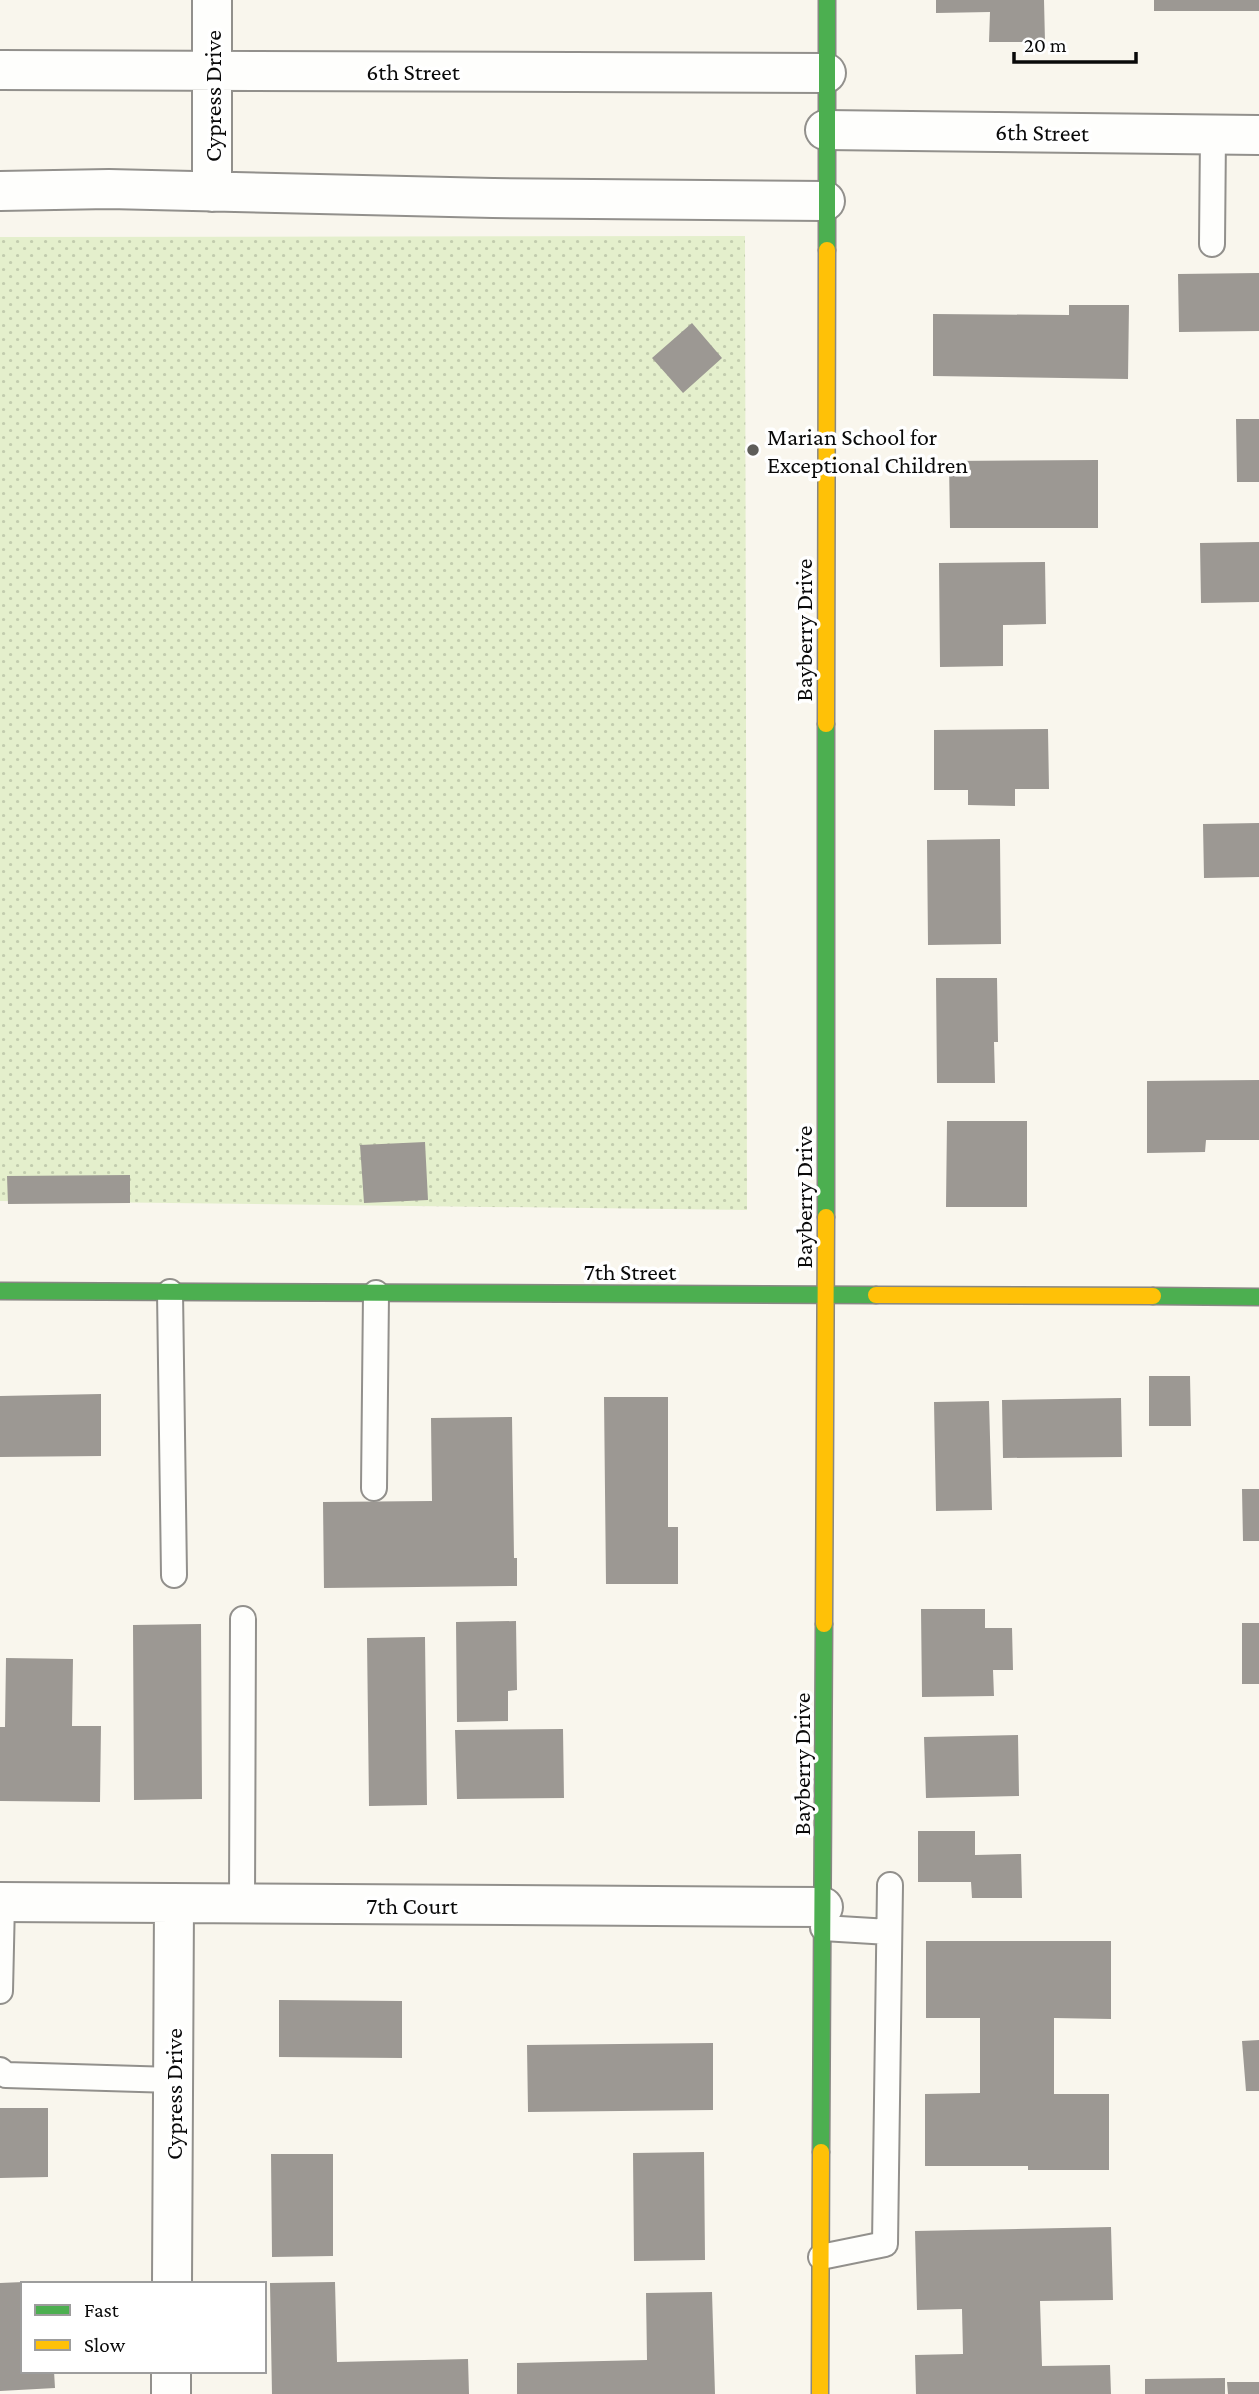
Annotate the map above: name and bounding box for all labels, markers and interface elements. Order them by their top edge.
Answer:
scale bar [1014,21,1136,65]
street label: Cypress Drive [199,30,226,162]
text: 20 m [1024,33,1067,57]
street label: 6th Street [366,58,461,85]
street label: 6th Street [995,118,1090,146]
place label: Marian School for Exceptional Children [767,423,968,478]
marker: Marian School for Exceptional Children [745,442,761,458]
street label: Bayberry Drive [790,559,817,701]
street label: Bayberry Drive [790,1126,817,1268]
street label: 7th Street [584,1258,677,1285]
street label: Bayberry Drive [788,1693,815,1835]
street label: 7th Court [366,1892,459,1919]
street label: Cypress Drive [160,2028,187,2160]
legend [21,2282,266,2373]
text: Fast [84,2298,120,2322]
text: Slow [84,2333,126,2357]

